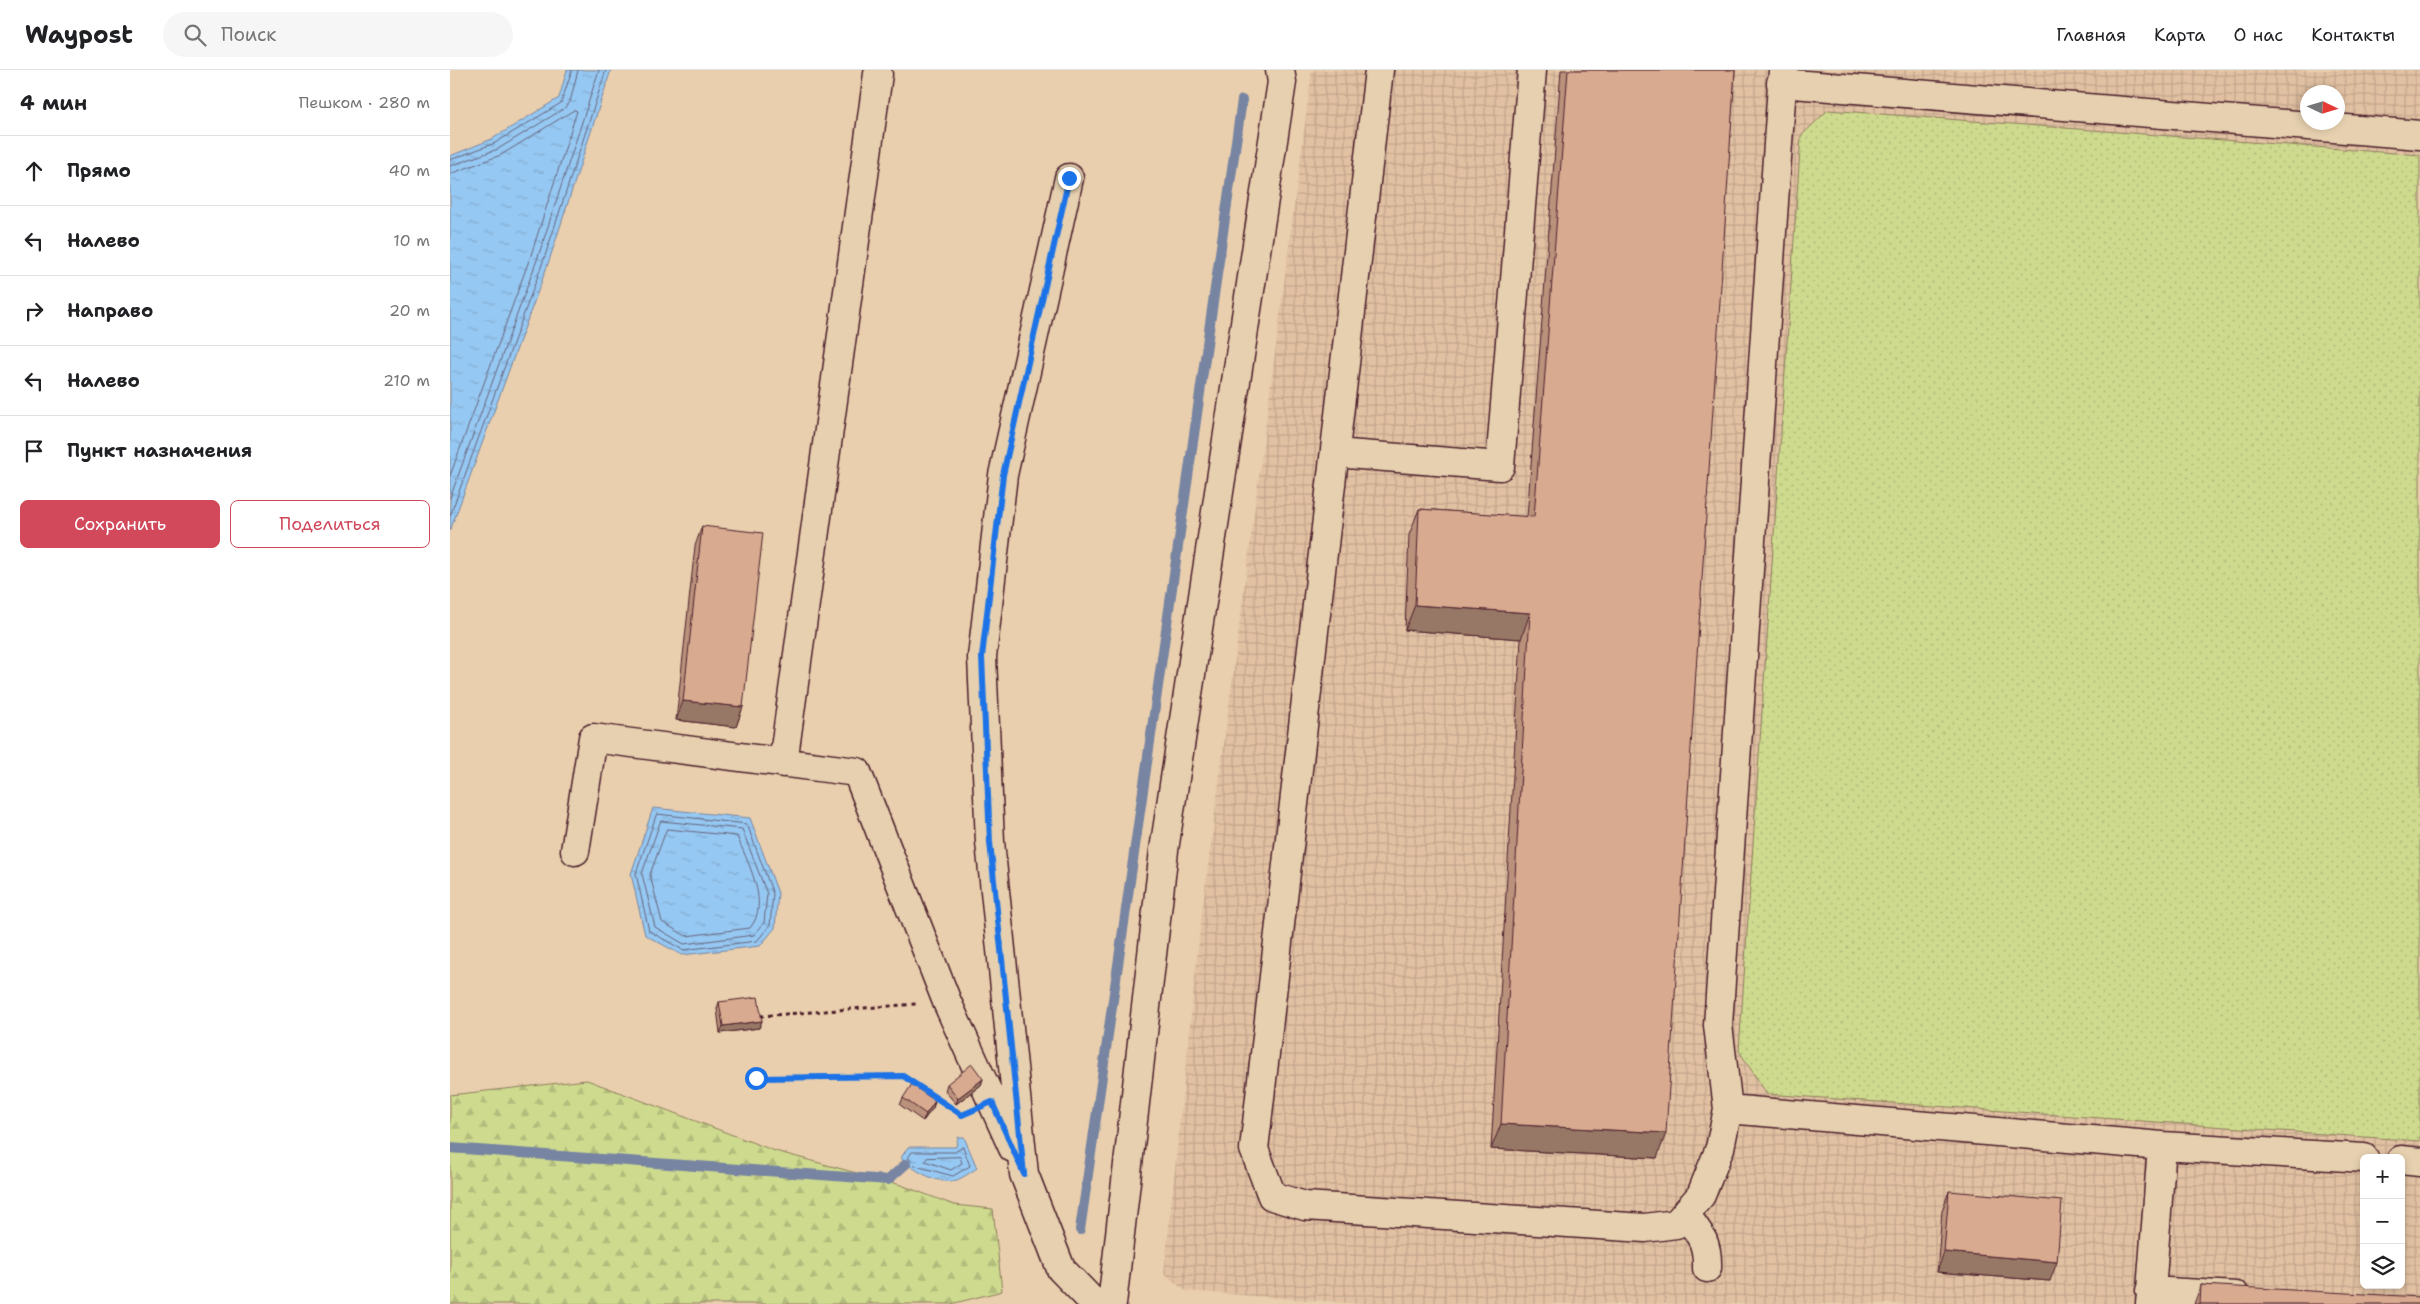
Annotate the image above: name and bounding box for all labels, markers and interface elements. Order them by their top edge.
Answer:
search box [163,12,513,57]
text: Waypost [25,19,133,51]
icon: search [181,21,209,49]
text: Поиск [221,22,276,47]
text: Главная [2056,23,2126,47]
text: Карта [2154,23,2206,47]
text: О нас [2234,23,2283,47]
text: Контакты [2311,23,2395,47]
north arrow [2300,85,2345,130]
text: 4 мин [20,89,87,117]
text: Пешком · 280 m [299,92,430,113]
icon: ahead [20,157,48,185]
text: Прямо [67,158,131,183]
text: 40 m [388,160,430,181]
route end [1058,167,1081,190]
icon: left [20,227,48,255]
text: Налево [67,228,140,253]
text: 10 m [393,230,430,251]
icon: right [20,297,48,325]
text: Направо [67,298,153,323]
text: 20 m [389,300,430,321]
icon: left [20,367,48,395]
text: Налево [67,368,140,393]
text: 210 m [383,370,430,391]
icon: arrive [20,437,48,465]
text: Пункт назначения [67,438,252,463]
button: Сохранить [20,500,220,548]
button: Поделиться [230,500,430,548]
route start [745,1067,768,1090]
map controls [2360,1154,2405,1289]
button: + [2360,1154,2405,1199]
button: − [2360,1199,2405,1244]
button: layers [2360,1244,2405,1289]

